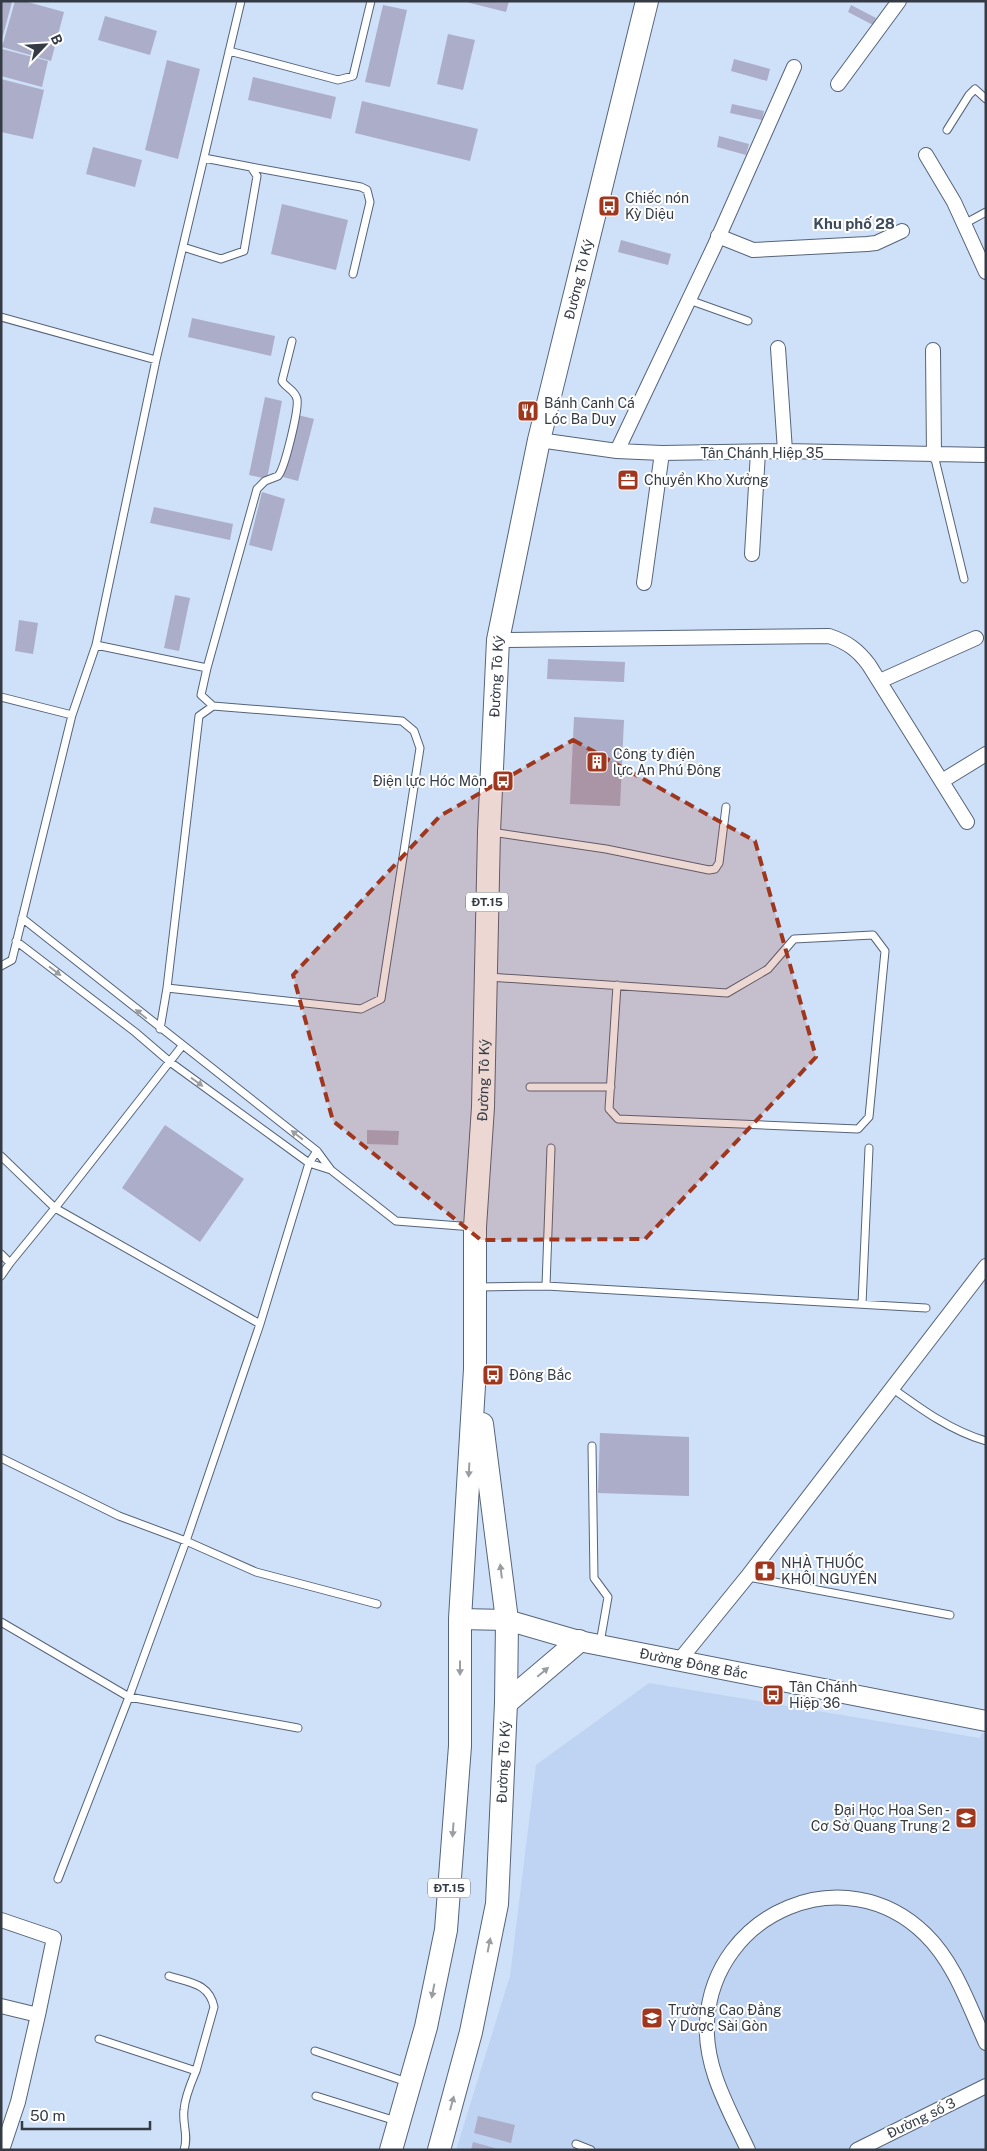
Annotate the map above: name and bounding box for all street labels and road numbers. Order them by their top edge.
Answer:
street label: Đường Tô Ký [561,237,596,321]
street label: Tân Chánh Hiệp 35 [700,445,824,461]
street label: Đường Tô Ký [486,633,507,718]
road number: ĐT.15 [466,892,508,912]
street label: Đường Tô Ký [474,1038,492,1122]
street label: Đường Đông Bắc [638,1645,749,1682]
street label: Đường Tô Ký [494,1720,513,1804]
road number: ĐT.15 [428,1879,470,1898]
street label: Đường số 3 [884,2094,958,2142]

